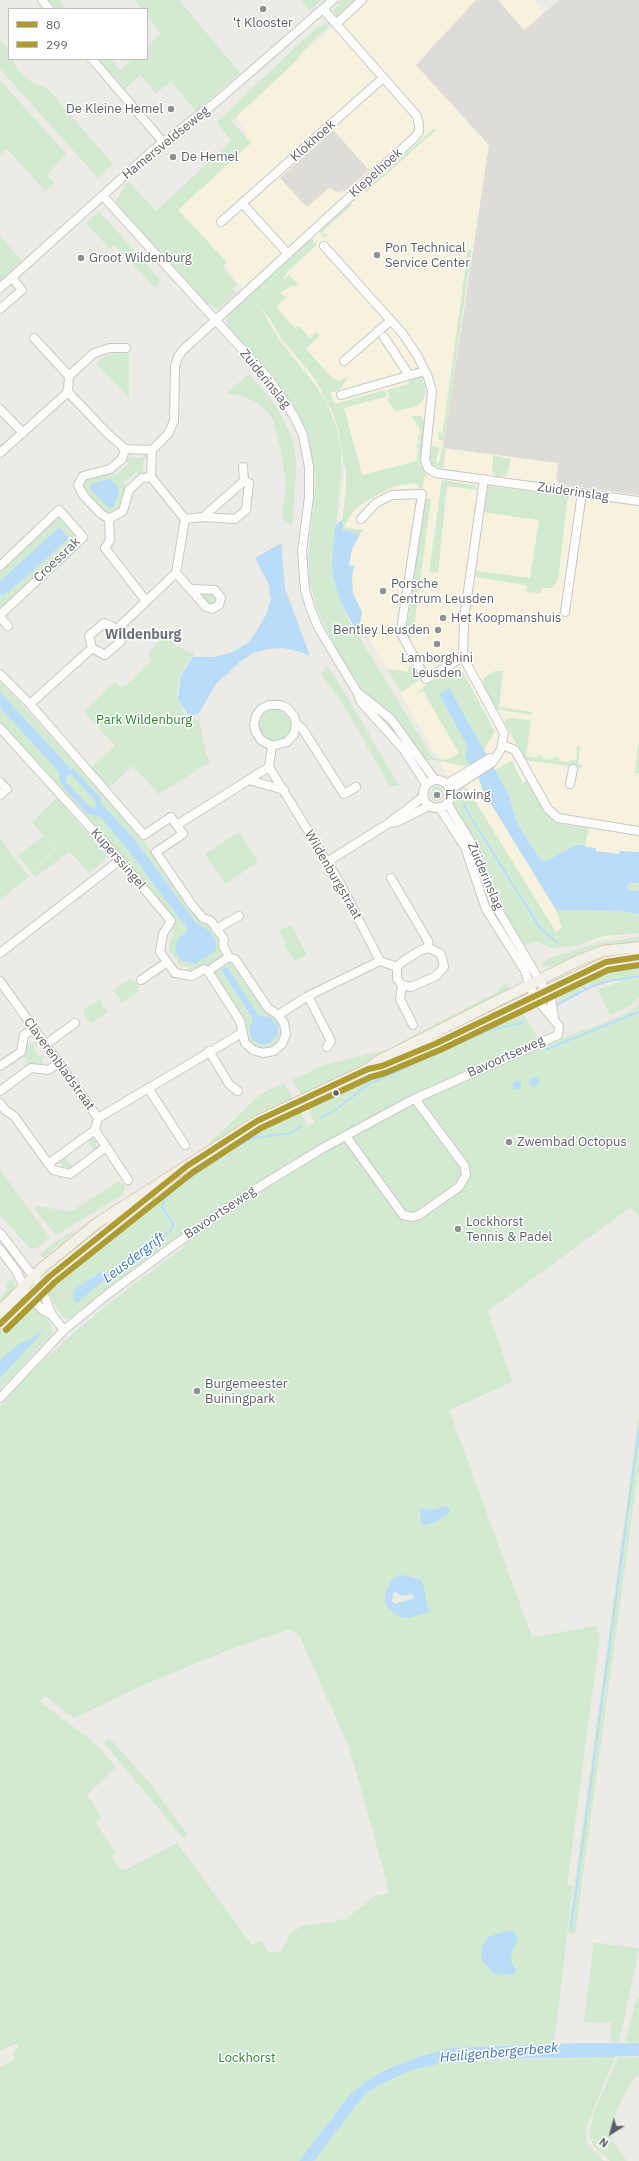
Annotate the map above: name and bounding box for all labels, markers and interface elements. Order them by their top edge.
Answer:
marker: 't Klooster [258,4,268,14]
legend [8,8,148,60]
place label: 't Klooster [233,15,293,31]
text: 80 [46,17,60,32]
text: 299 [46,37,68,52]
place label: De Kleine Hemel [66,101,163,117]
street label: Hamersveldseweg [119,103,213,183]
marker: De Kleine Hemel [166,104,176,114]
street label: Klokhoek [288,117,338,165]
street label: Klepelhoek [346,145,406,201]
place label: De Hemel [181,149,238,165]
marker: De Hemel [168,152,178,162]
place label: Pon Technical Service Center [385,240,470,271]
place label: Groot Wildenburg [89,250,192,266]
marker: Pon Technical Service Center [372,250,382,260]
marker: Groot Wildenburg [76,253,86,263]
street label: Zuiderinslag [236,346,294,412]
street label: Zuiderinslag [536,479,610,505]
street label: Croessrak [31,534,83,586]
place label: Porsche Centrum Leusden [391,576,494,607]
marker: Porsche Centrum Leusden [378,586,388,596]
place label: Het Koopmanshuis [451,610,561,626]
marker: Het Koopmanshuis [438,613,448,623]
place label: Bentley Leusden [333,622,430,638]
marker: Bentley Leusden [433,625,443,635]
district label: Wildenburg [105,627,181,643]
marker: Lamborghini Leusden [432,639,442,649]
place label: Lamborghini Leusden [401,650,473,681]
park label: Park Wildenburg [96,712,192,728]
place label: Flowing [445,787,490,803]
marker: Flowing [432,790,442,800]
street label: Kuperssingel [87,825,149,893]
street label: Wildenburgstraat [301,828,365,922]
street label: Zuiderinslag [464,840,506,912]
street label: Claverenbladstraat [20,1015,98,1113]
street label: Bavoortseweg [465,1033,547,1081]
unlabelled marker [331,1088,341,1098]
place label: Zwembad Octopus [517,1134,627,1150]
marker: Zwembad Octopus [504,1137,514,1147]
street label: Bavoortseweg [181,1183,259,1243]
place label: Lockhorst Tennis & Padel [466,1214,552,1245]
marker: Lockhorst Tennis & Padel [453,1224,463,1234]
water label: Leusdergrift [100,1229,168,1287]
place label: Burgemeester Buiningpark [205,1376,288,1407]
marker: Burgemeester Buiningpark [192,1386,202,1396]
water label: Heiligenbergerbeek [439,2039,559,2067]
park label: Lockhorst [218,2050,276,2066]
north arrow [591,2113,631,2153]
text: N [596,2135,611,2151]

